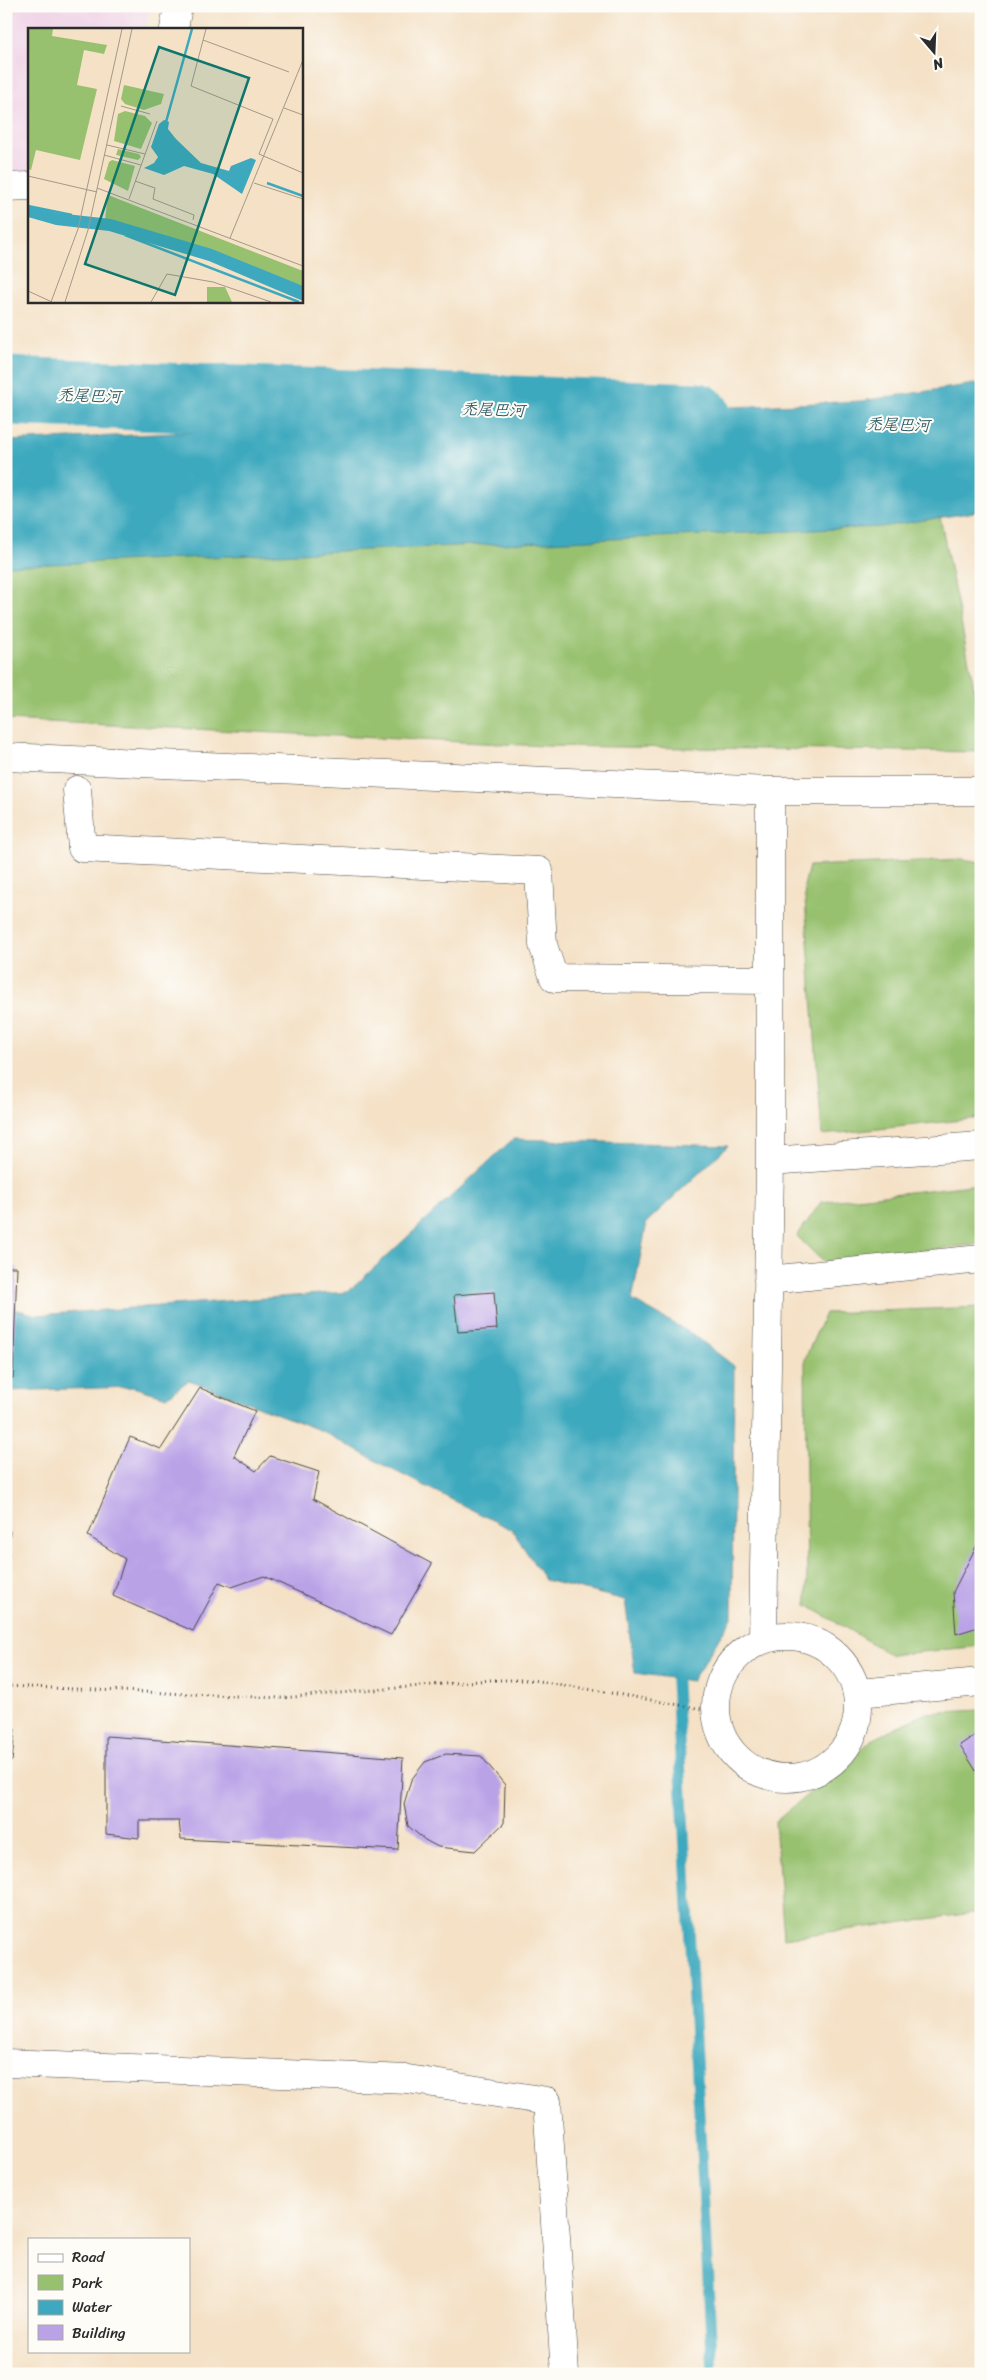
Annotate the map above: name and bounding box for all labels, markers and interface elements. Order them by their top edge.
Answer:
inset map [28,28,302,302]
north arrow [910,28,960,78]
text: N [929,50,948,77]
water label: 秃尾巴河 [56,380,124,411]
water label: 秃尾巴河 [460,394,528,425]
water label: 秃尾巴河 [865,409,933,440]
legend [28,2238,190,2352]
text: Road [72,2244,105,2270]
text: Park [72,2270,103,2296]
text: Water [72,2294,112,2320]
text: Building [72,2320,126,2346]

